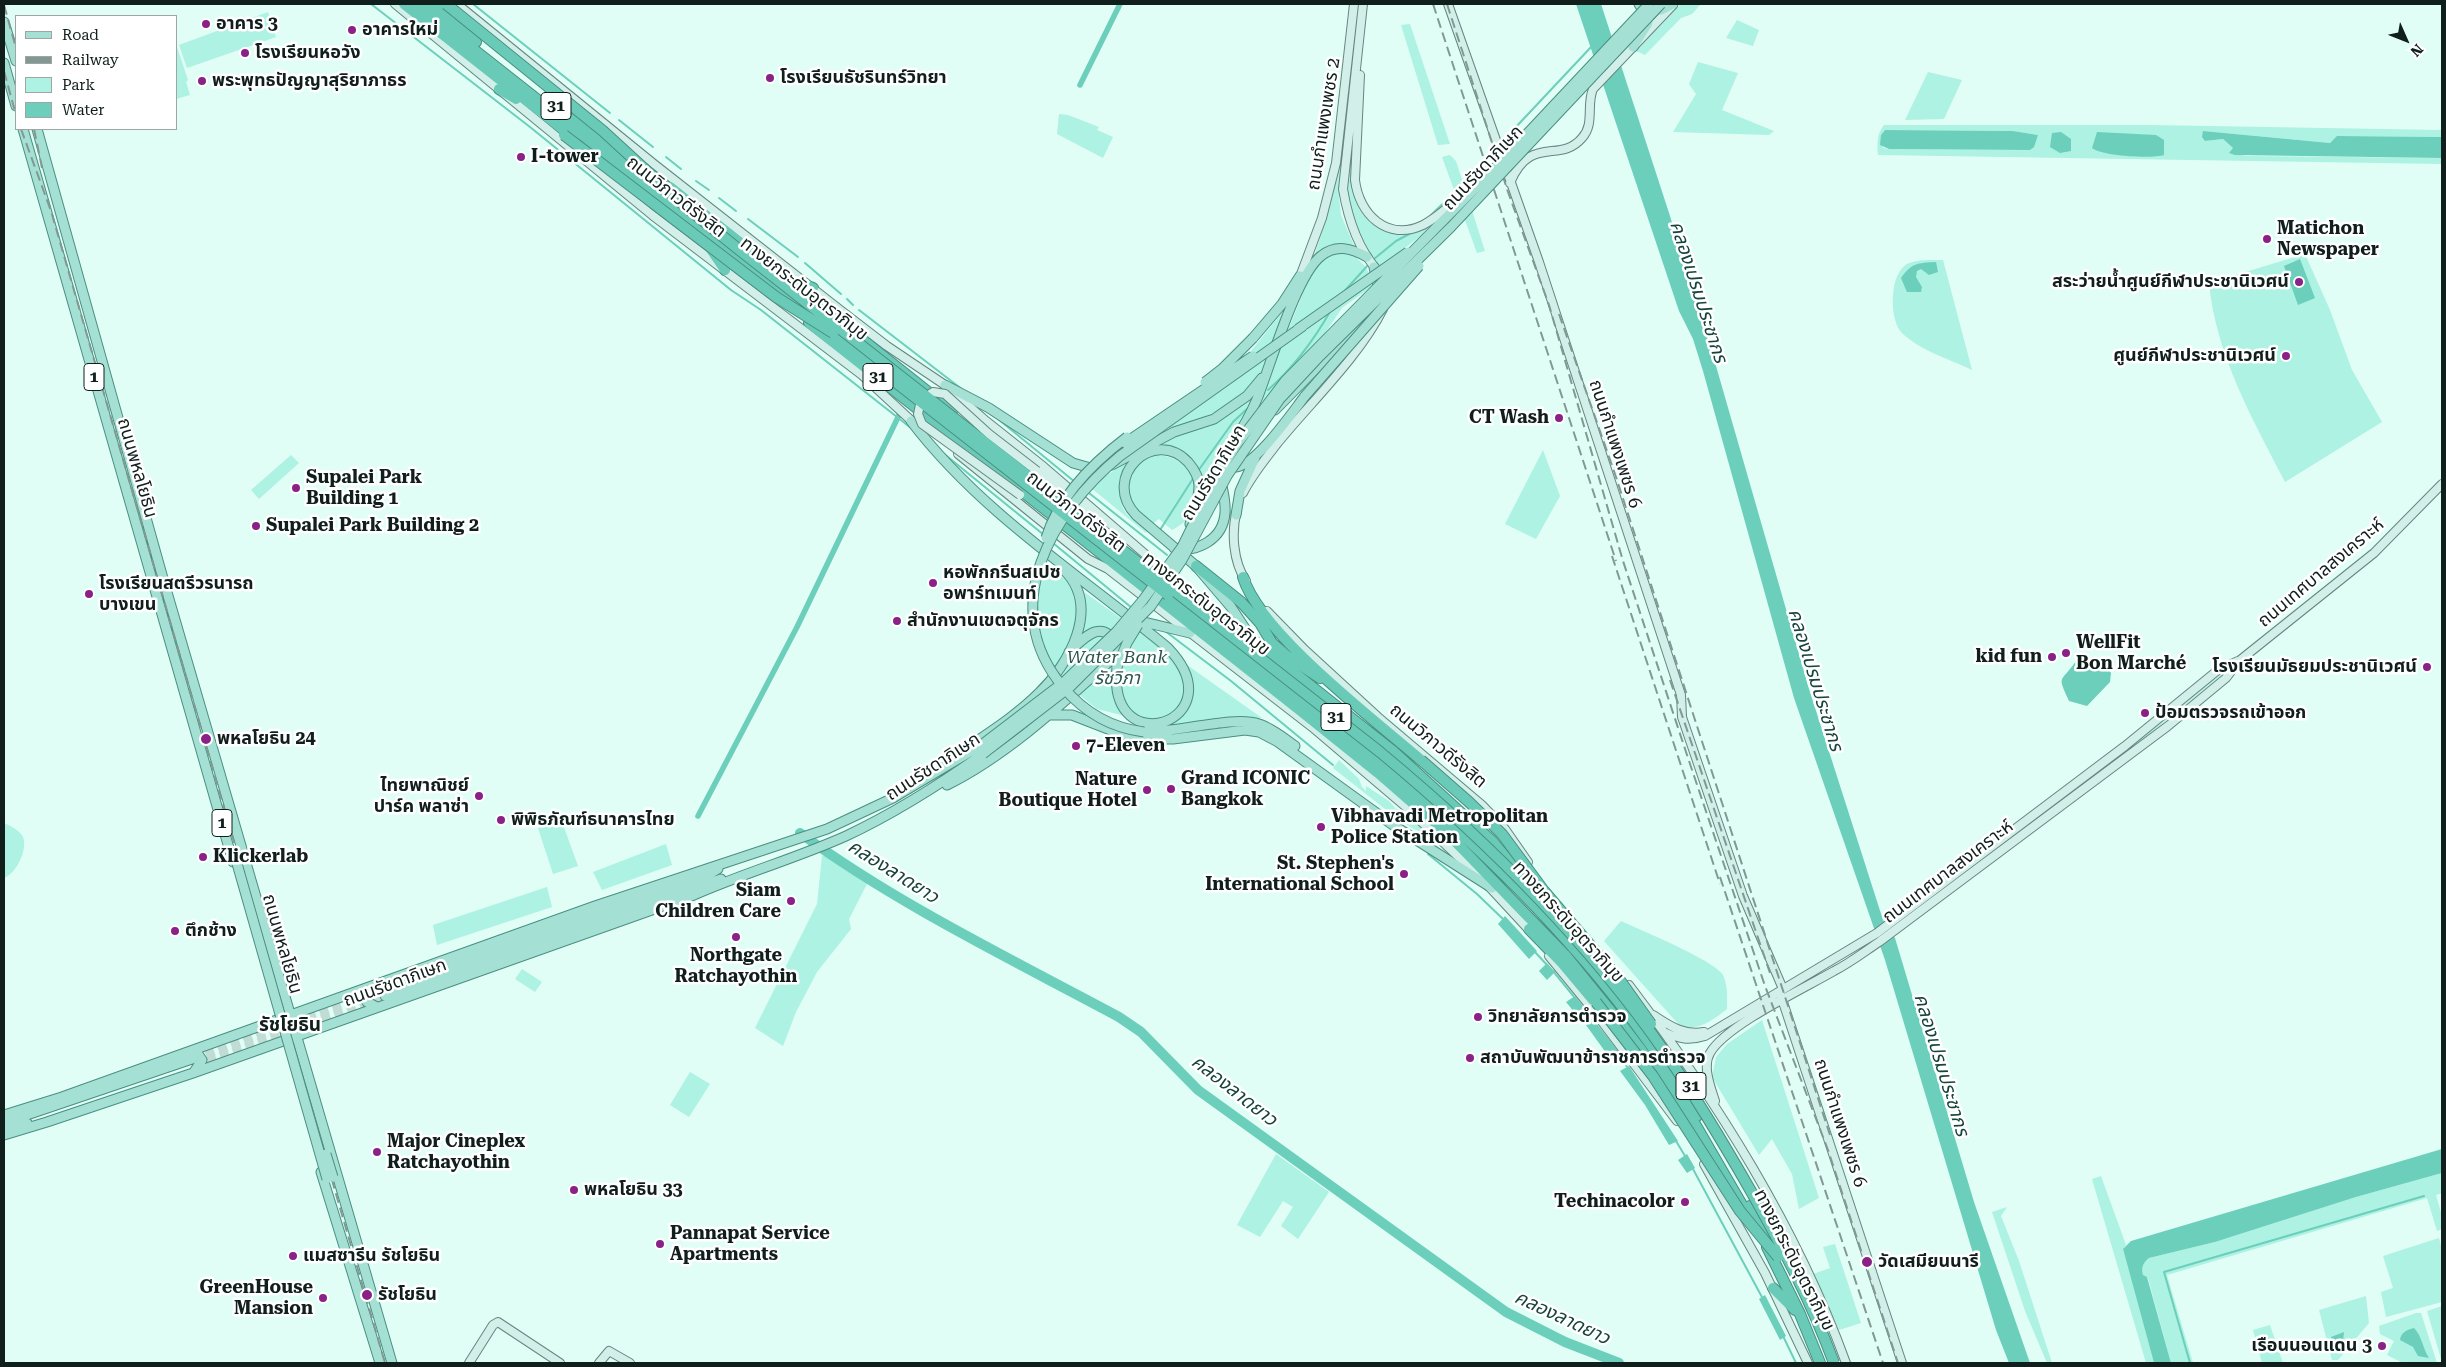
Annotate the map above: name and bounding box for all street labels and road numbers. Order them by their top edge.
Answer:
street label: ถนนกำแพงเพชร 2 [1303,56,1345,192]
road number: 31 [541,92,571,120]
street label: ถนนรัชดาภิเษก [1438,121,1528,215]
street label: ถนนวิภาวดีรังสิต [622,152,730,242]
street label: ทางยกระดับอุตราภิมุข [736,233,872,345]
road number: 1 [84,364,104,391]
road number: 31 [863,364,893,391]
street label: ถนนกำแพงเพชร 6 [1584,377,1646,511]
street label: ถนนพหลโยธิน [112,416,162,520]
street label: ถนนรัชดาภิเษก [1177,421,1251,525]
street label: ถนนวิภาวดีรังสิต [1022,467,1130,557]
street label: ถนนเทศบาลสงเคราะห์ [2254,514,2388,632]
street label: ทางยกระดับอุตราภิมุข [1138,548,1274,660]
street label: ถนนวิภาวดีรังสิต [1385,699,1491,793]
road number: 31 [1321,704,1351,730]
street label: ถนนรัชดาภิเษก [882,728,984,806]
road number: 1 [212,810,232,836]
street label: ถนนเทศบาลสงเคราะห์ [1878,816,2018,928]
street label: ทางยกระดับอุตราภิมุข [1508,857,1628,987]
street label: ถนนพหลโยธิน [257,892,307,996]
street label: ถนนรัชดาภิเษก [340,954,450,1012]
street label: ถนนกำแพงเพชร 6 [1809,1056,1871,1190]
road number: 31 [1676,1072,1706,1100]
street label: ทางยกระดับอุตราภิมุข [1749,1186,1839,1334]

